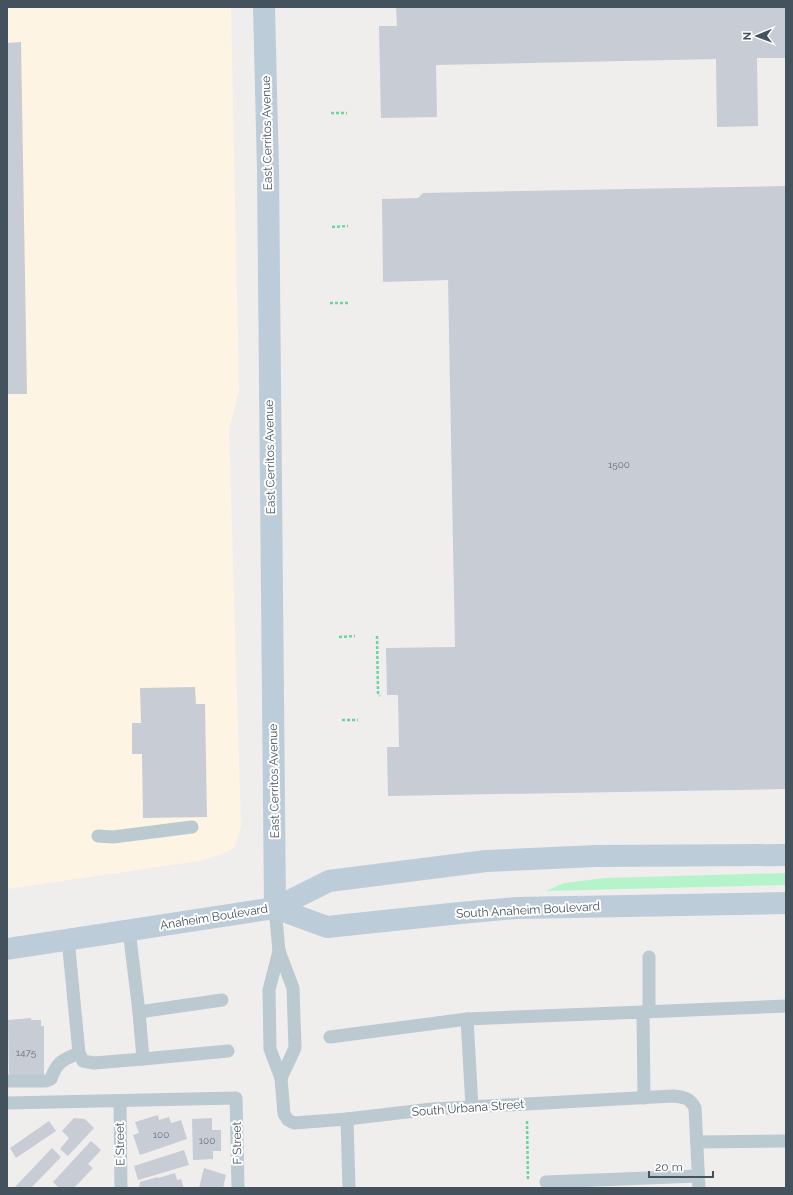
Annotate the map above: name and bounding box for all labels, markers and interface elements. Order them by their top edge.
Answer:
north arrow [737,16,777,56]
text: N [741,32,754,40]
street label: East Cerritos Avenue [259,76,275,190]
street label: East Cerritos Avenue [262,400,278,514]
house number: 1500 [608,459,630,470]
street label: East Cerritos Avenue [266,724,282,838]
street label: South Anaheim Boulevard [456,899,600,921]
street label: Anaheim Boulevard [159,902,269,932]
house number: 1475 [16,1047,37,1058]
street label: South Urbana Street [411,1097,525,1119]
street label: F Street [230,1121,244,1165]
street label: E Street [113,1122,127,1166]
house number: 100 [153,1129,169,1140]
house number: 100 [199,1135,215,1146]
scale bar [649,1153,713,1179]
text: 20 m [655,1160,683,1174]

